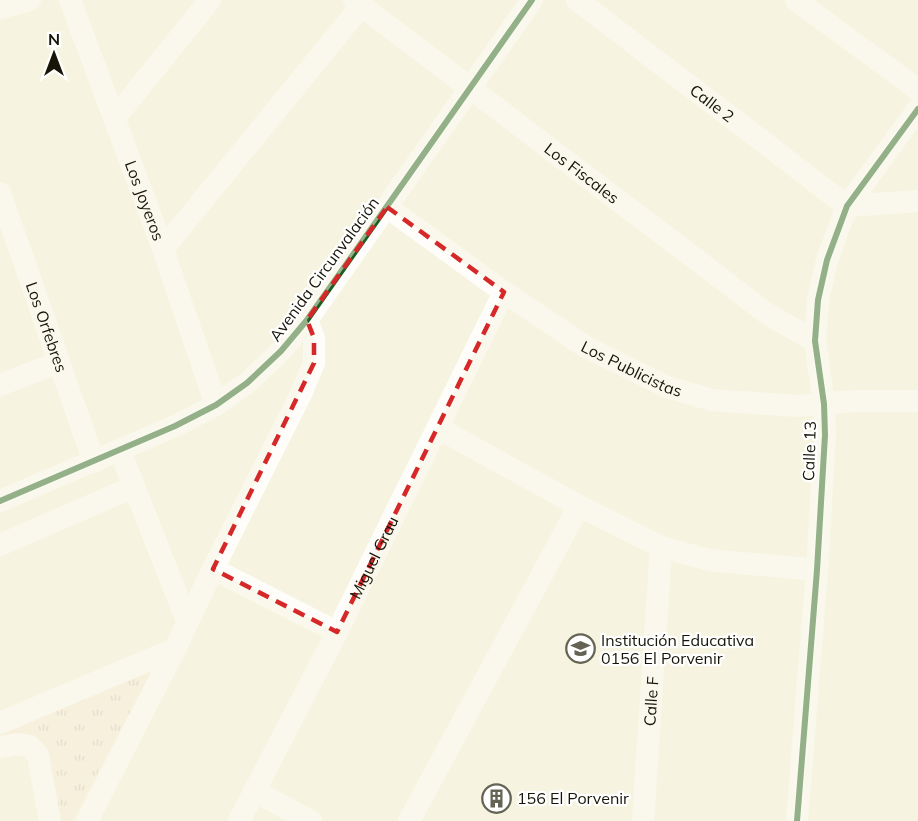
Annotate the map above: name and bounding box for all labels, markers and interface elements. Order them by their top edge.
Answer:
north arrow [24,24,84,84]
text: N [48,29,60,49]
street label: Calle 2 [686,80,738,126]
street label: Los Fiscales [540,138,623,208]
street label: Los Joyeros [121,158,169,243]
street label: Avenida Circunvalación [265,193,383,345]
street label: Los Orfebres [22,279,72,375]
street label: Los Publicistas [578,336,684,401]
street label: Calle 13 [798,421,820,481]
street label: Miguel Grau [345,513,402,602]
place label: Institución Educativa 0156 El Porvenir [601,630,754,668]
school or university icon: Institución Educativa 0156 El Porvenir [564,633,596,665]
street label: Calle F [639,676,662,727]
building icon: 156 El Porvenir [480,782,512,814]
place label: 156 El Porvenir [517,788,629,808]

